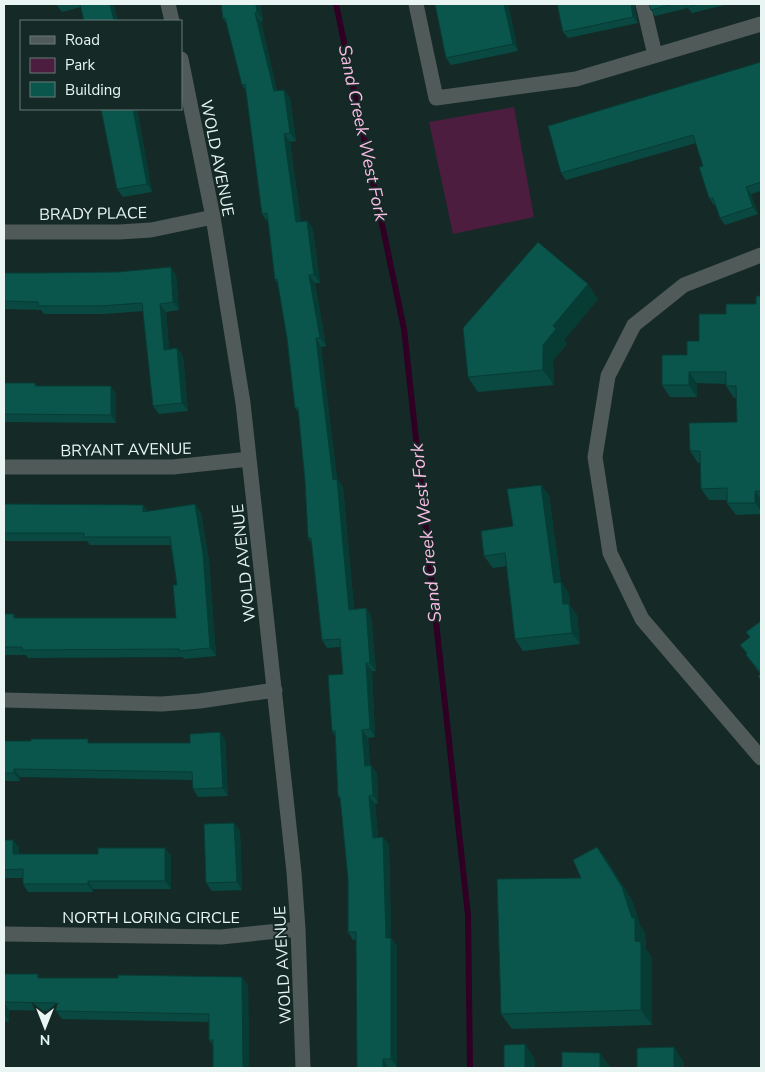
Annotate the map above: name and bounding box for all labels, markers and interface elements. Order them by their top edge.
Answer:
legend [20,20,182,110]
text: Road [65,30,100,50]
water label: Sand Creek West Fork [333,42,394,224]
text: Park [65,55,95,75]
text: Building [65,80,121,100]
street label: WOLD AVENUE [195,98,239,218]
street label: BRADY PLACE [39,202,147,226]
street label: BRYANT AVENUE [60,438,192,462]
water label: Sand Creek West Fork [405,441,447,624]
street label: WOLD AVENUE [227,503,261,623]
street label: WOLD AVENUE [269,905,297,1025]
street label: NORTH LORING CIRCLE [62,907,240,929]
north arrow [20,1002,70,1052]
text: N [40,1030,50,1049]

